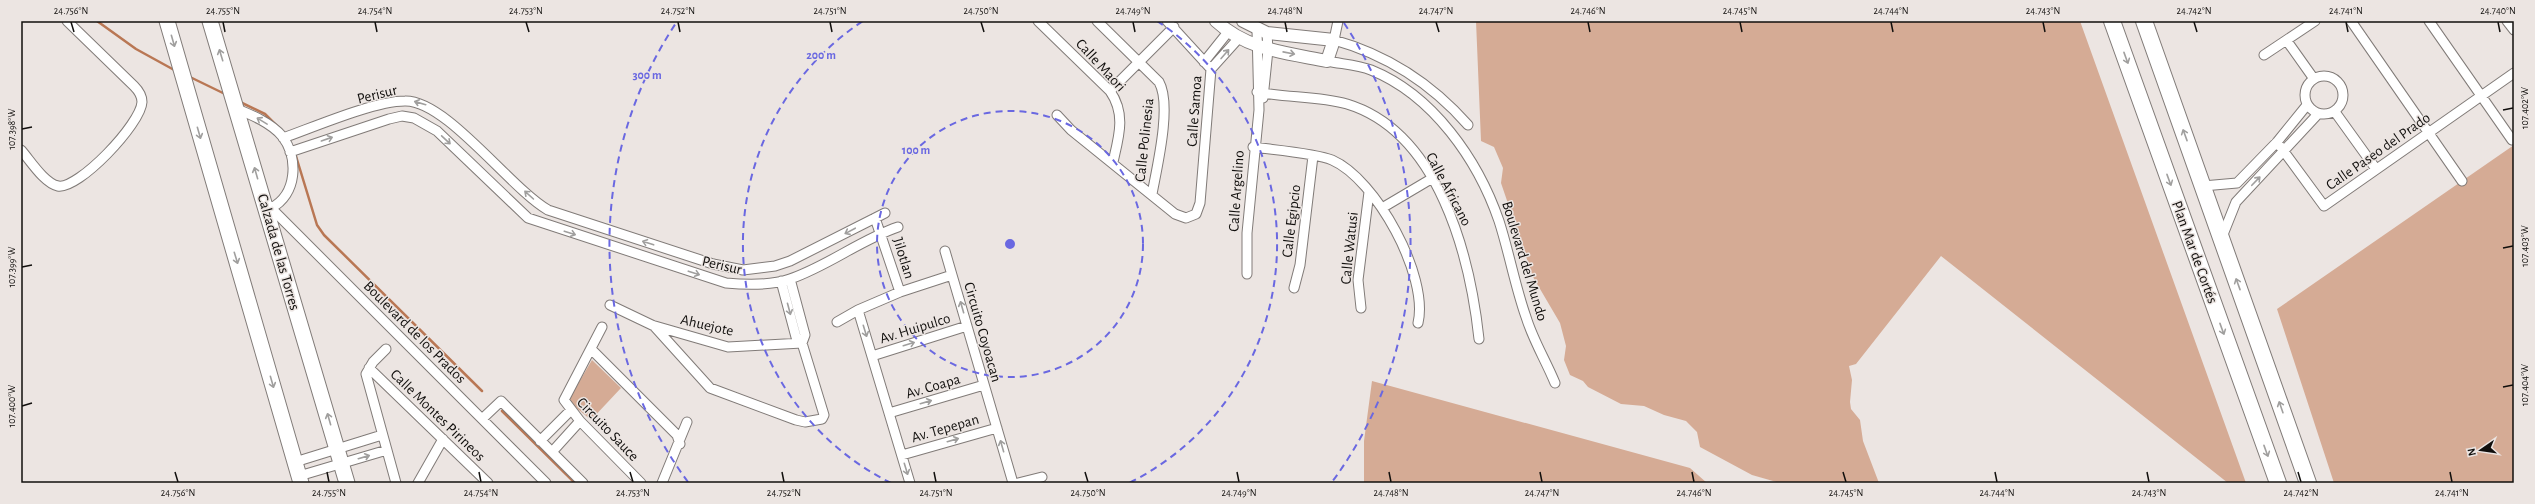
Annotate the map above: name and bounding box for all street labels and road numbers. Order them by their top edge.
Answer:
street label: Calle Maori [1073,36,1129,95]
street label: Calle Samoa [1185,75,1204,147]
street label: Perisur [356,82,399,107]
street label: Calle Polinesia [1133,97,1156,183]
street label: Calle Paseo del Prado [2323,110,2433,193]
street label: Calle Argelino [1226,150,1247,232]
street label: Calle Africano [1423,150,1474,228]
street label: Calle Egipcio [1280,184,1303,258]
street label: Calzada de las Torres [255,192,302,312]
street label: Plan Mar de Cortés [2169,199,2220,306]
street label: Boulevard del Mundo [1499,200,1550,323]
street label: Calle Watusi [1338,211,1361,285]
street label: Jilotlan [890,236,917,281]
street label: Perisur [700,254,743,277]
street label: Boulevard de los Prados [361,278,469,386]
street label: Circuito Coyoacan [961,281,1004,384]
street label: Av. Huipulco [878,311,952,346]
street label: Ahuejote [679,312,735,339]
street label: Calle Montes Pirineos [387,367,488,464]
street label: Av. Coapa [904,372,962,401]
street label: Circuito Sauce [574,395,641,464]
street label: Av. Tepepan [910,412,981,445]

